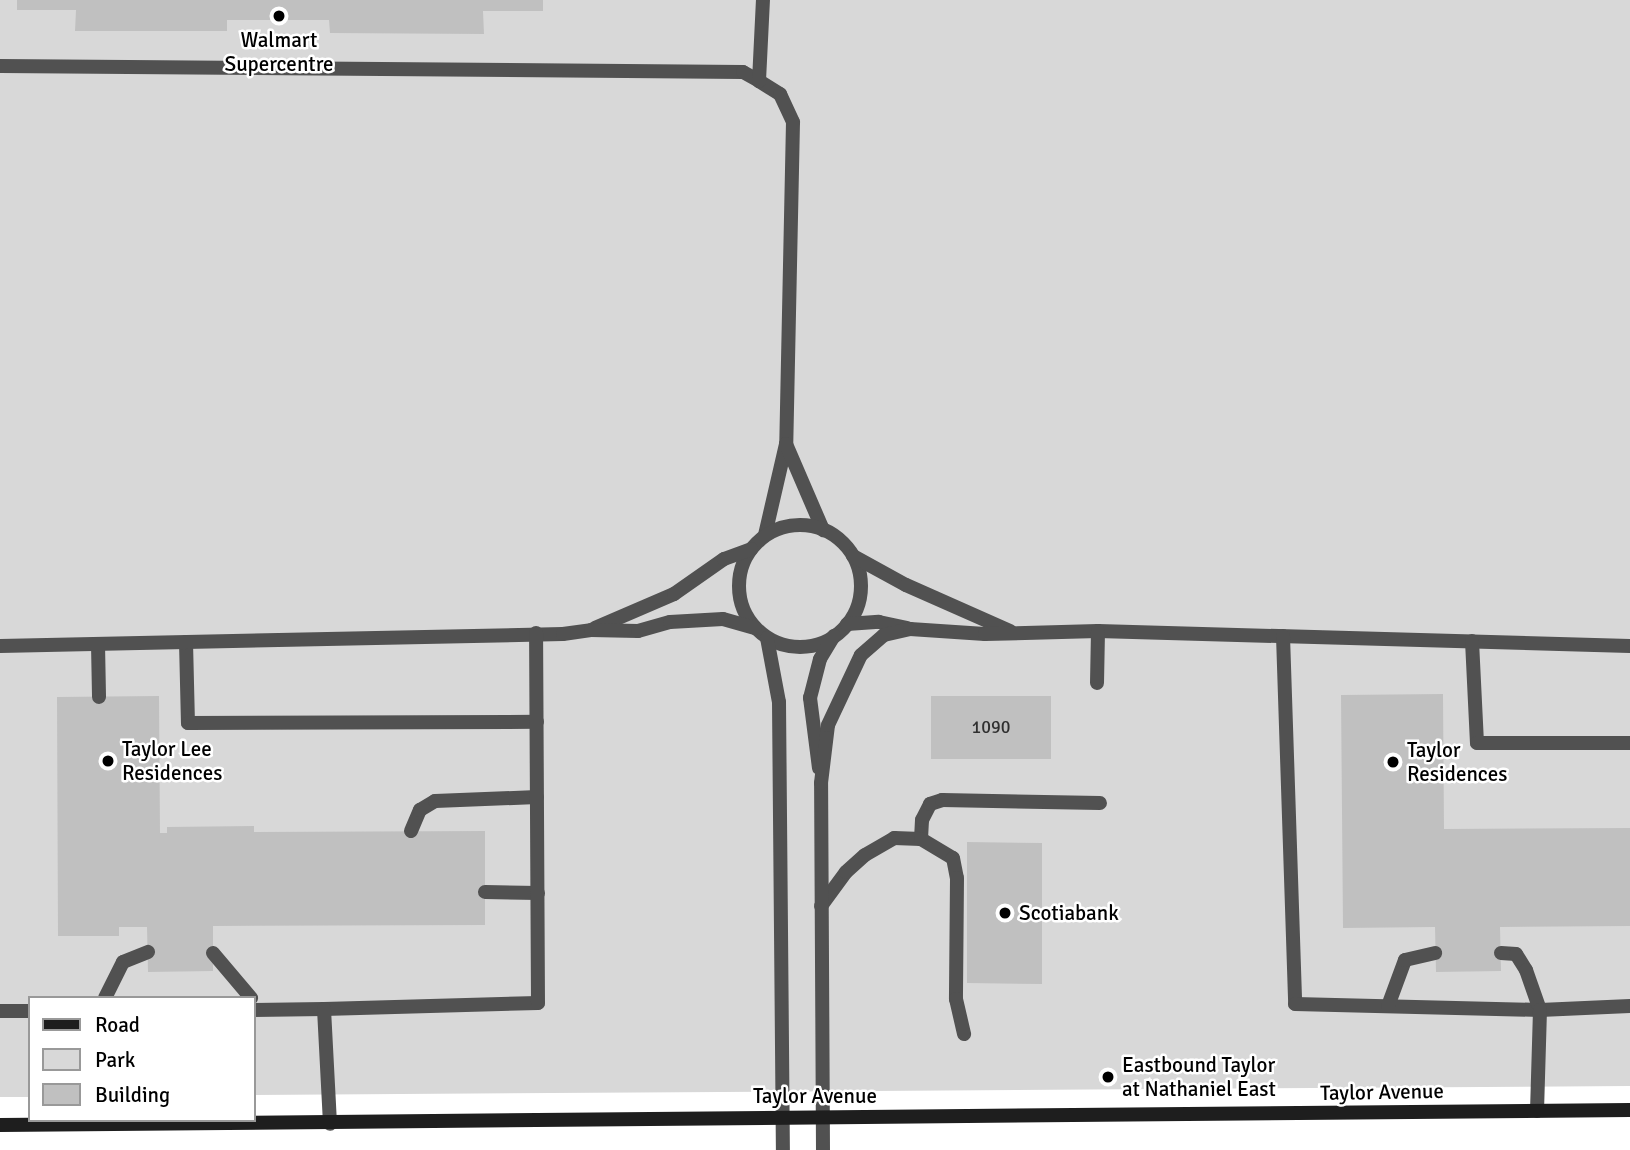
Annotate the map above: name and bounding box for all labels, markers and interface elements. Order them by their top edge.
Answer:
marker: Walmart Supercentre [271,8,287,24]
place label: Walmart Supercentre [224,27,334,77]
house number: 1090 [972,716,1010,738]
place label: Taylor Lee Residences [122,736,222,786]
place label: Taylor Residences [1407,737,1507,787]
marker: Taylor Lee Residences [100,753,116,769]
marker: Taylor Residences [1385,754,1401,770]
place label: Scotiabank [1019,900,1119,926]
marker: Scotiabank [997,905,1013,921]
legend [28,996,256,1122]
text: Road [95,1012,140,1038]
text: Park [95,1047,135,1073]
place label: Eastbound Taylor at Nathaniel East [1122,1052,1276,1102]
marker: Eastbound Taylor at Nathaniel East [1100,1069,1116,1085]
street label: Taylor Avenue [1320,1078,1444,1106]
text: Building [95,1082,170,1108]
street label: Taylor Avenue [753,1083,877,1109]

